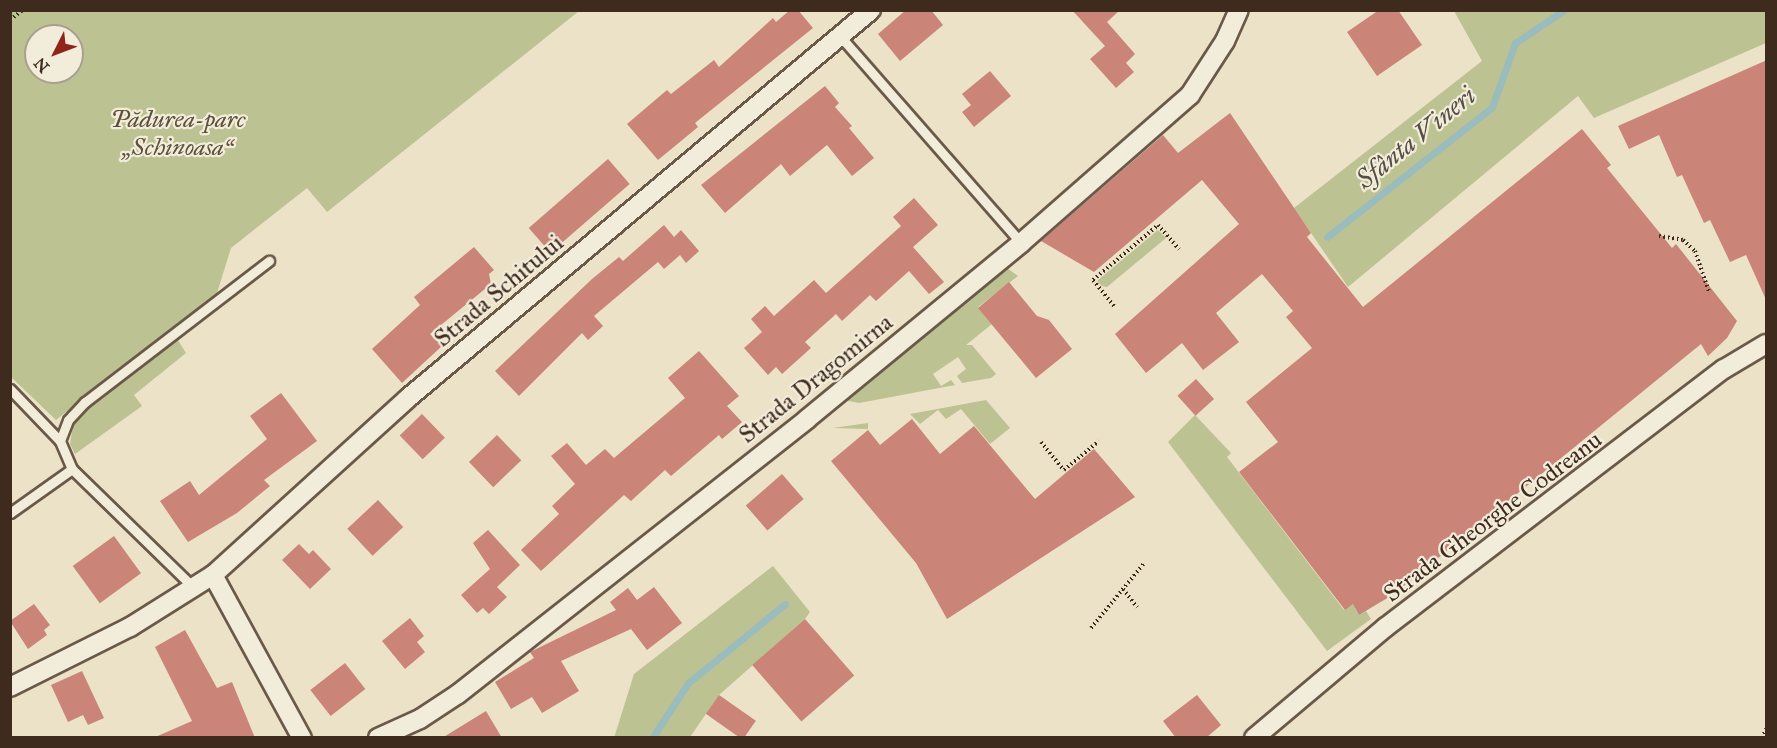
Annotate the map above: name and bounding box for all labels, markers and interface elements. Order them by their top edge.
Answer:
north arrow [24,24,84,84]
text: N [30,54,53,76]
water label: Sfânta Vineri [1350,80,1482,196]
park label: Pădurea-parc „Schinoasa“ [110,106,246,162]
street label: Strada Schitului [429,229,569,353]
street label: Strada Dragomirna [733,308,899,450]
street label: Strada Gheorghe Codreanu [1378,426,1608,608]

